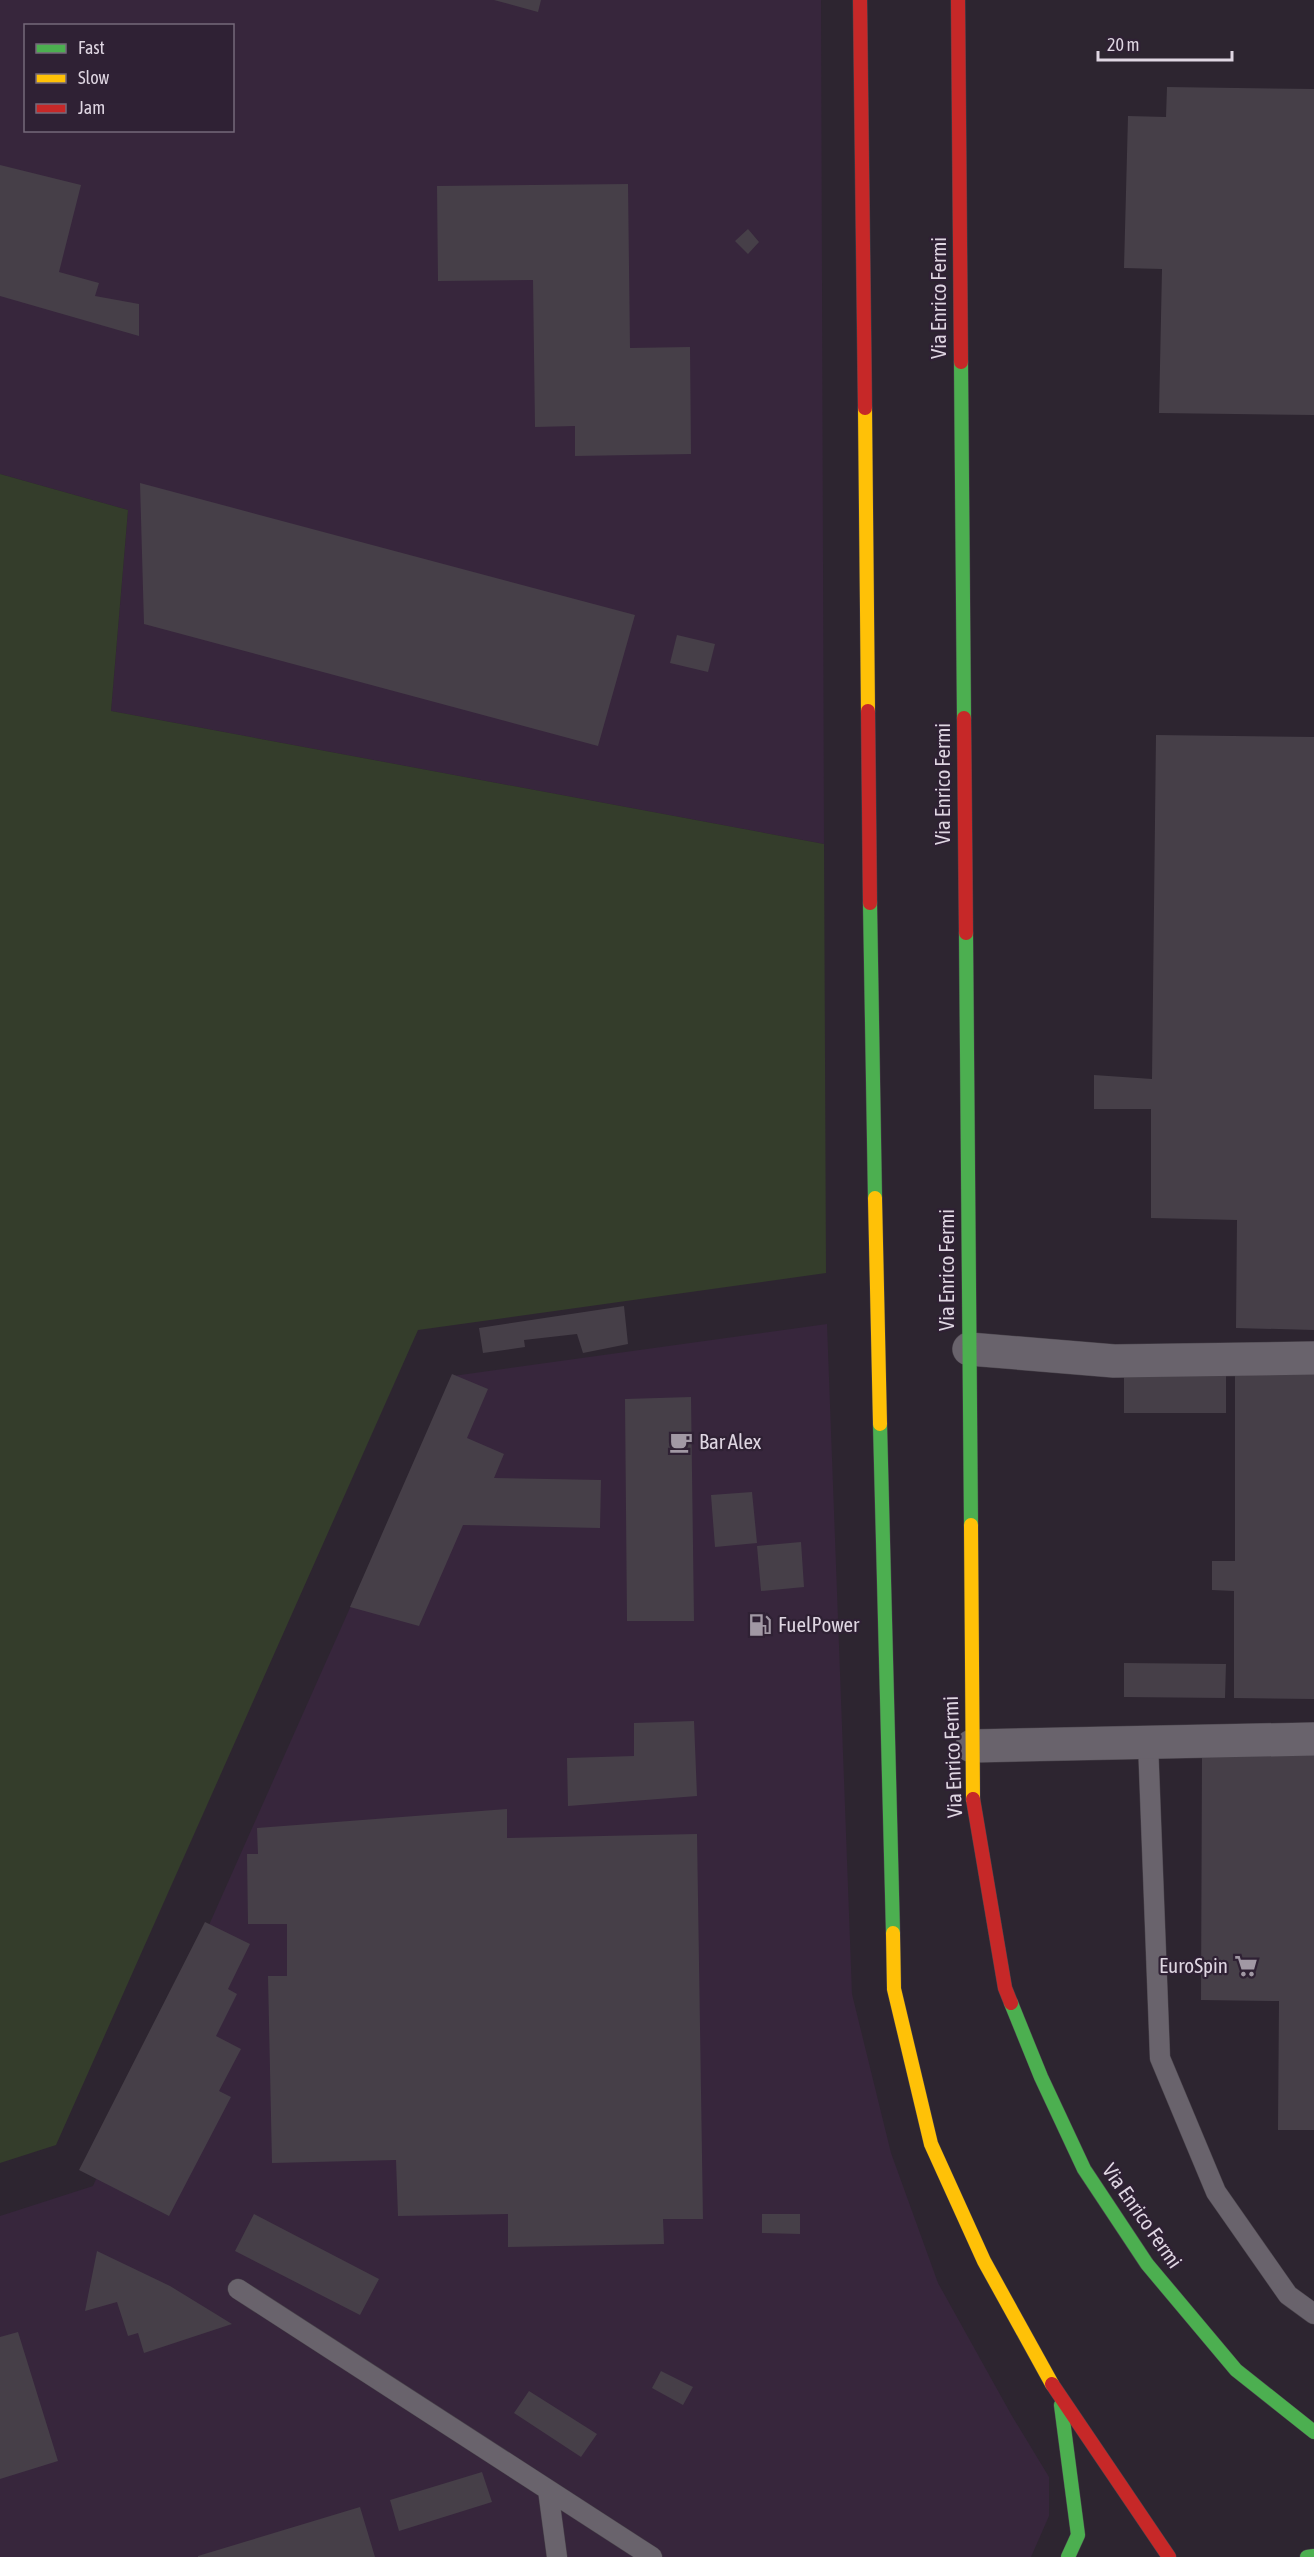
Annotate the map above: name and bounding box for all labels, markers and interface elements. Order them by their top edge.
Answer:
legend [24,24,234,132]
scale bar [1098,24,1232,62]
text: 20 m [1107,34,1139,55]
text: Fast [78,37,105,58]
text: Slow [78,67,109,88]
text: Jam [78,97,105,118]
street label: Via Enrico Fermi [926,237,950,359]
street label: Via Enrico Fermi [930,723,954,845]
street label: Via Enrico Fermi [934,1209,958,1331]
cafe icon: Bar Alex [668,1429,694,1455]
place label: Bar Alex [699,1429,762,1453]
fuel station icon: FuelPower [747,1612,773,1638]
place label: FuelPower [778,1612,860,1636]
street label: Via Enrico Fermi [938,1696,966,1819]
place label: EuroSpin [1159,1953,1228,1977]
supermarket icon: EuroSpin [1233,1953,1259,1979]
street label: Via Enrico Fermi [1098,2159,1188,2272]

